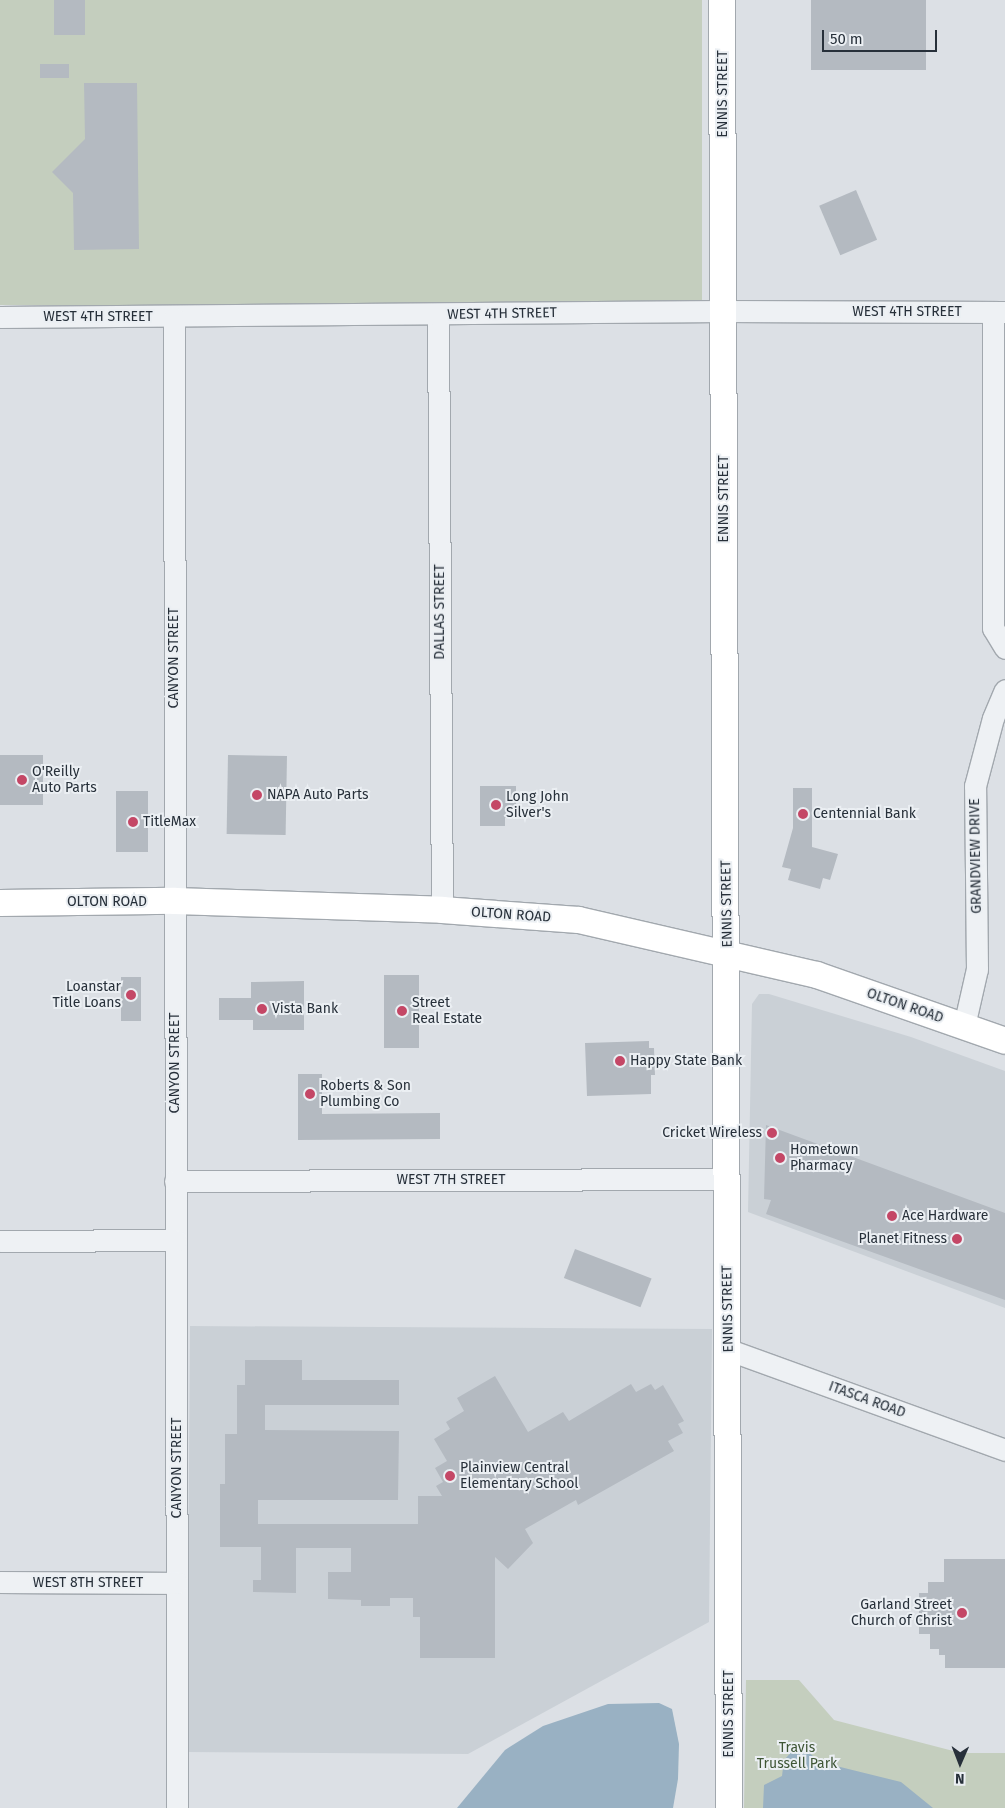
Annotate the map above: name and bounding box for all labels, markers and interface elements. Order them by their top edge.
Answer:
scale bar [825,20,940,52]
text: 50 m [830,30,863,48]
street label: ENNIS STREET [715,50,731,138]
street label: WEST 4TH STREET [852,304,962,320]
street label: WEST 4TH STREET [447,305,557,323]
street label: WEST 4TH STREET [43,309,153,325]
street label: ENNIS STREET [716,455,732,543]
street label: DALLAS STREET [432,564,448,660]
street label: CANYON STREET [166,608,182,708]
place label: O'Reilly Auto Parts [32,764,97,796]
marker: O'Reilly Auto Parts [16,774,28,786]
place label: NAPA Auto Parts [267,787,368,803]
marker: NAPA Auto Parts [251,789,263,801]
place label: Long John Silver's [506,789,569,822]
street label: GRANDVIEW DRIVE [967,798,985,914]
marker: Long John Silver's [490,799,502,811]
place label: Centennial Bank [813,806,916,822]
marker: Centennial Bank [797,808,809,820]
place label: TitleMax [143,814,196,830]
marker: TitleMax [127,816,139,828]
street label: ENNIS STREET [718,860,736,948]
street label: OLTON ROAD [67,894,147,910]
street label: OLTON ROAD [470,904,552,926]
place label: Loanstar Title Loans [53,979,121,1012]
street label: OLTON ROAD [864,985,946,1027]
marker: Loanstar Title Loans [125,989,137,1001]
place label: Street Real Estate [412,995,482,1028]
place label: Vista Bank [272,1001,338,1017]
marker: Vista Bank [256,1003,268,1015]
marker: Street Real Estate [396,1005,408,1017]
street label: CANYON STREET [167,1013,183,1113]
place label: Happy State Bank [630,1053,742,1069]
marker: Happy State Bank [614,1055,626,1067]
place label: Roberts & Son Plumbing Co [320,1078,411,1110]
marker: Roberts & Son Plumbing Co [304,1088,316,1100]
place label: Cricket Wireless [662,1125,762,1141]
marker: Cricket Wireless [766,1127,778,1139]
place label: Hometown Pharmacy [790,1142,859,1174]
marker: Hometown Pharmacy [774,1152,786,1164]
street label: WEST 7TH STREET [396,1172,506,1188]
place label: Ace Hardware [902,1208,988,1224]
marker: Ace Hardware [886,1210,898,1222]
place label: Planet Fitness [859,1231,947,1247]
marker: Planet Fitness [951,1233,963,1245]
street label: ENNIS STREET [719,1265,737,1353]
street label: ITASCA ROAD [826,1378,908,1422]
street label: CANYON STREET [169,1418,185,1518]
place label: Plainview Central Elementary School [460,1460,578,1492]
marker: Plainview Central Elementary School [444,1470,456,1482]
street label: WEST 8TH STREET [33,1575,143,1591]
place label: Garland Street Church of Christ [851,1597,952,1630]
marker: Garland Street Church of Christ [956,1607,968,1619]
street label: ENNIS STREET [721,1670,737,1758]
north arrow [935,1738,985,1788]
park label: Travis Trussell Park [757,1740,837,1772]
text: N [955,1770,965,1787]

